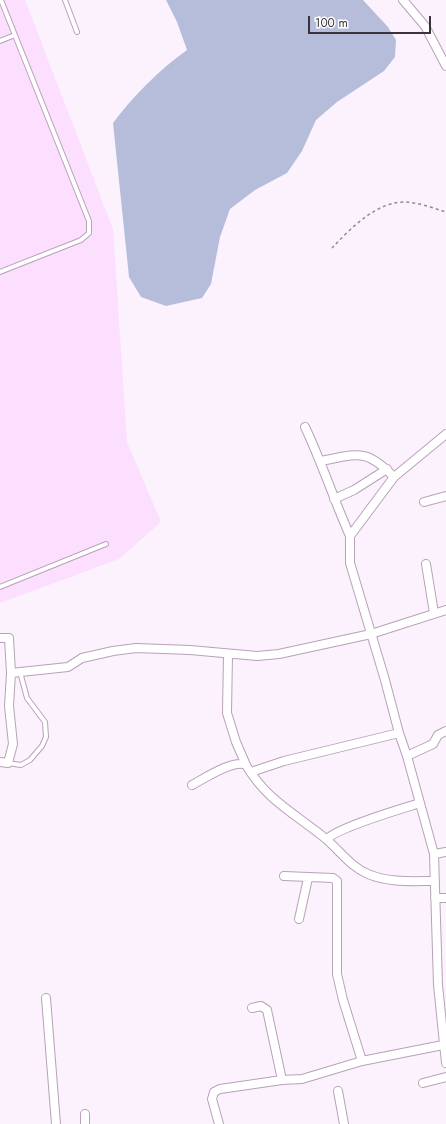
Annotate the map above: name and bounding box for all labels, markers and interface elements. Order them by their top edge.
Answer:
scale bar [310,8,433,34]
text: 100 m [315,14,348,32]

